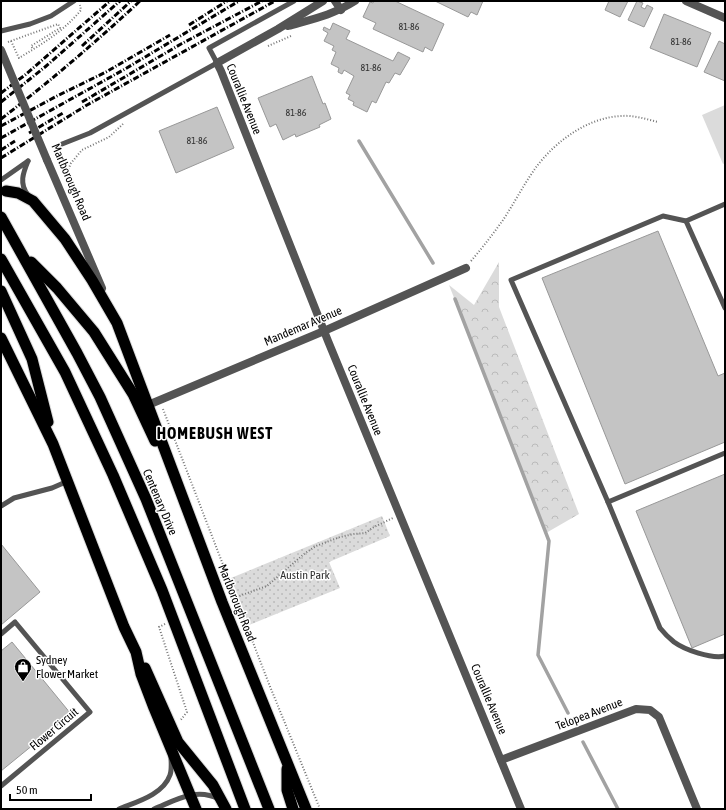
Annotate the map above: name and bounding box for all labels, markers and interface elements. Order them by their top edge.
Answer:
house number: 81-86 [399,21,420,32]
house number: 81-86 [671,36,692,47]
street label: Courallie Avenue [223,62,265,136]
house number: 81-86 [361,62,382,73]
house number: 81-86 [286,107,307,118]
house number: 81-86 [187,135,208,146]
street label: Marlborough Road [48,141,94,223]
street label: Mandemar Avenue [262,303,344,349]
street label: Courallie Avenue [344,363,386,437]
district label: HOMEBUSH WEST [157,424,273,442]
street label: Centenary Drive [140,467,180,537]
street label: Marlborough Road [215,562,259,644]
park label: Austin Park [280,568,331,582]
place label: Sydney Flower Market [36,653,99,681]
shop icon: Sydney Flower Market [13,657,33,682]
street label: Courallie Avenue [468,662,510,736]
street label: Telopea Avenue [554,695,624,733]
street label: Flower Circuit [27,704,82,753]
scale bar [10,776,91,802]
text: 50 m [16,783,38,797]

